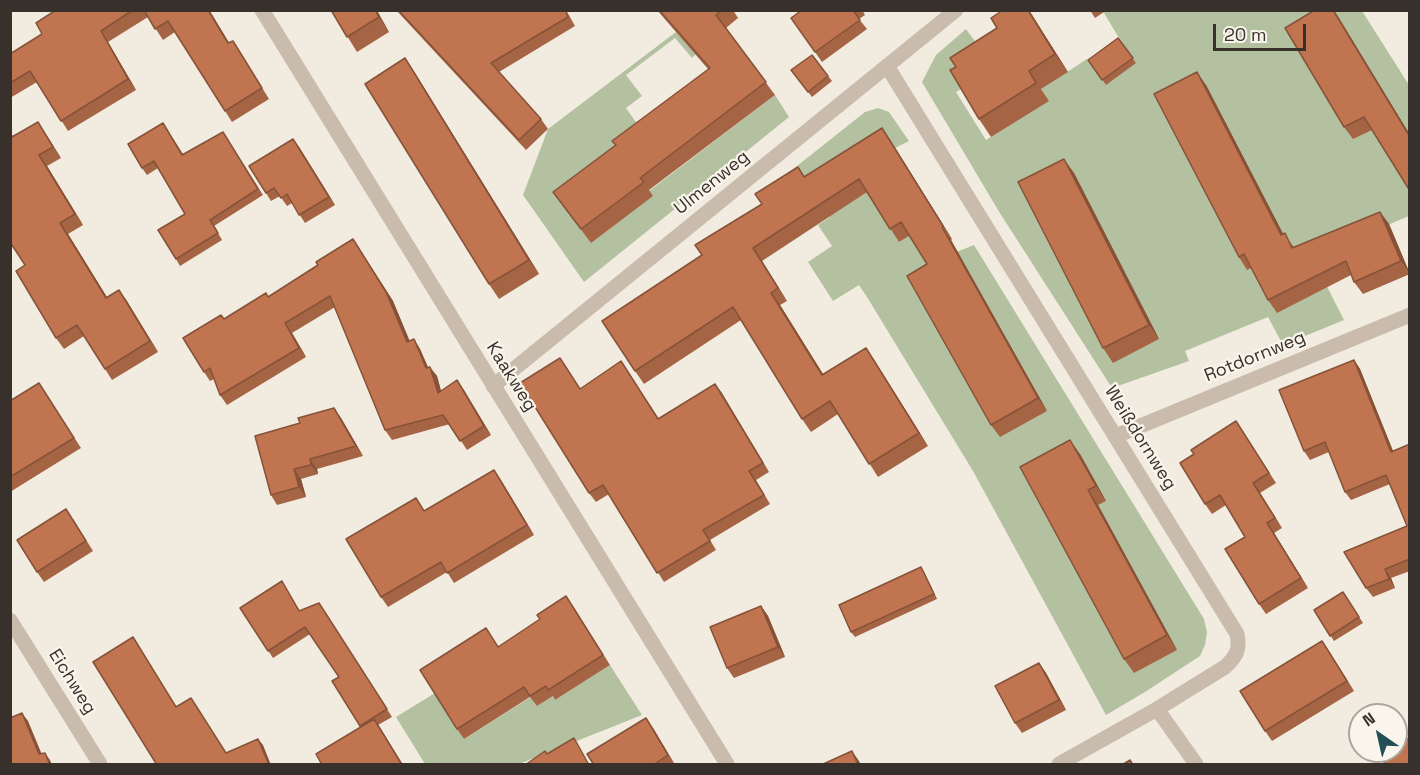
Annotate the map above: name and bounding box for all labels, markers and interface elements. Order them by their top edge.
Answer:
scale bar [1216,12,1309,50]
text: 20 m [1224,23,1267,46]
street label: Ulmenweg [670,146,754,220]
street label: Rotdornweg [1201,327,1309,387]
street label: Kaakweg [481,338,541,416]
street label: Weißdornweg [1099,382,1181,494]
street label: Eichweg [44,645,100,719]
north arrow [1348,703,1408,763]
text: N [1358,708,1379,731]

